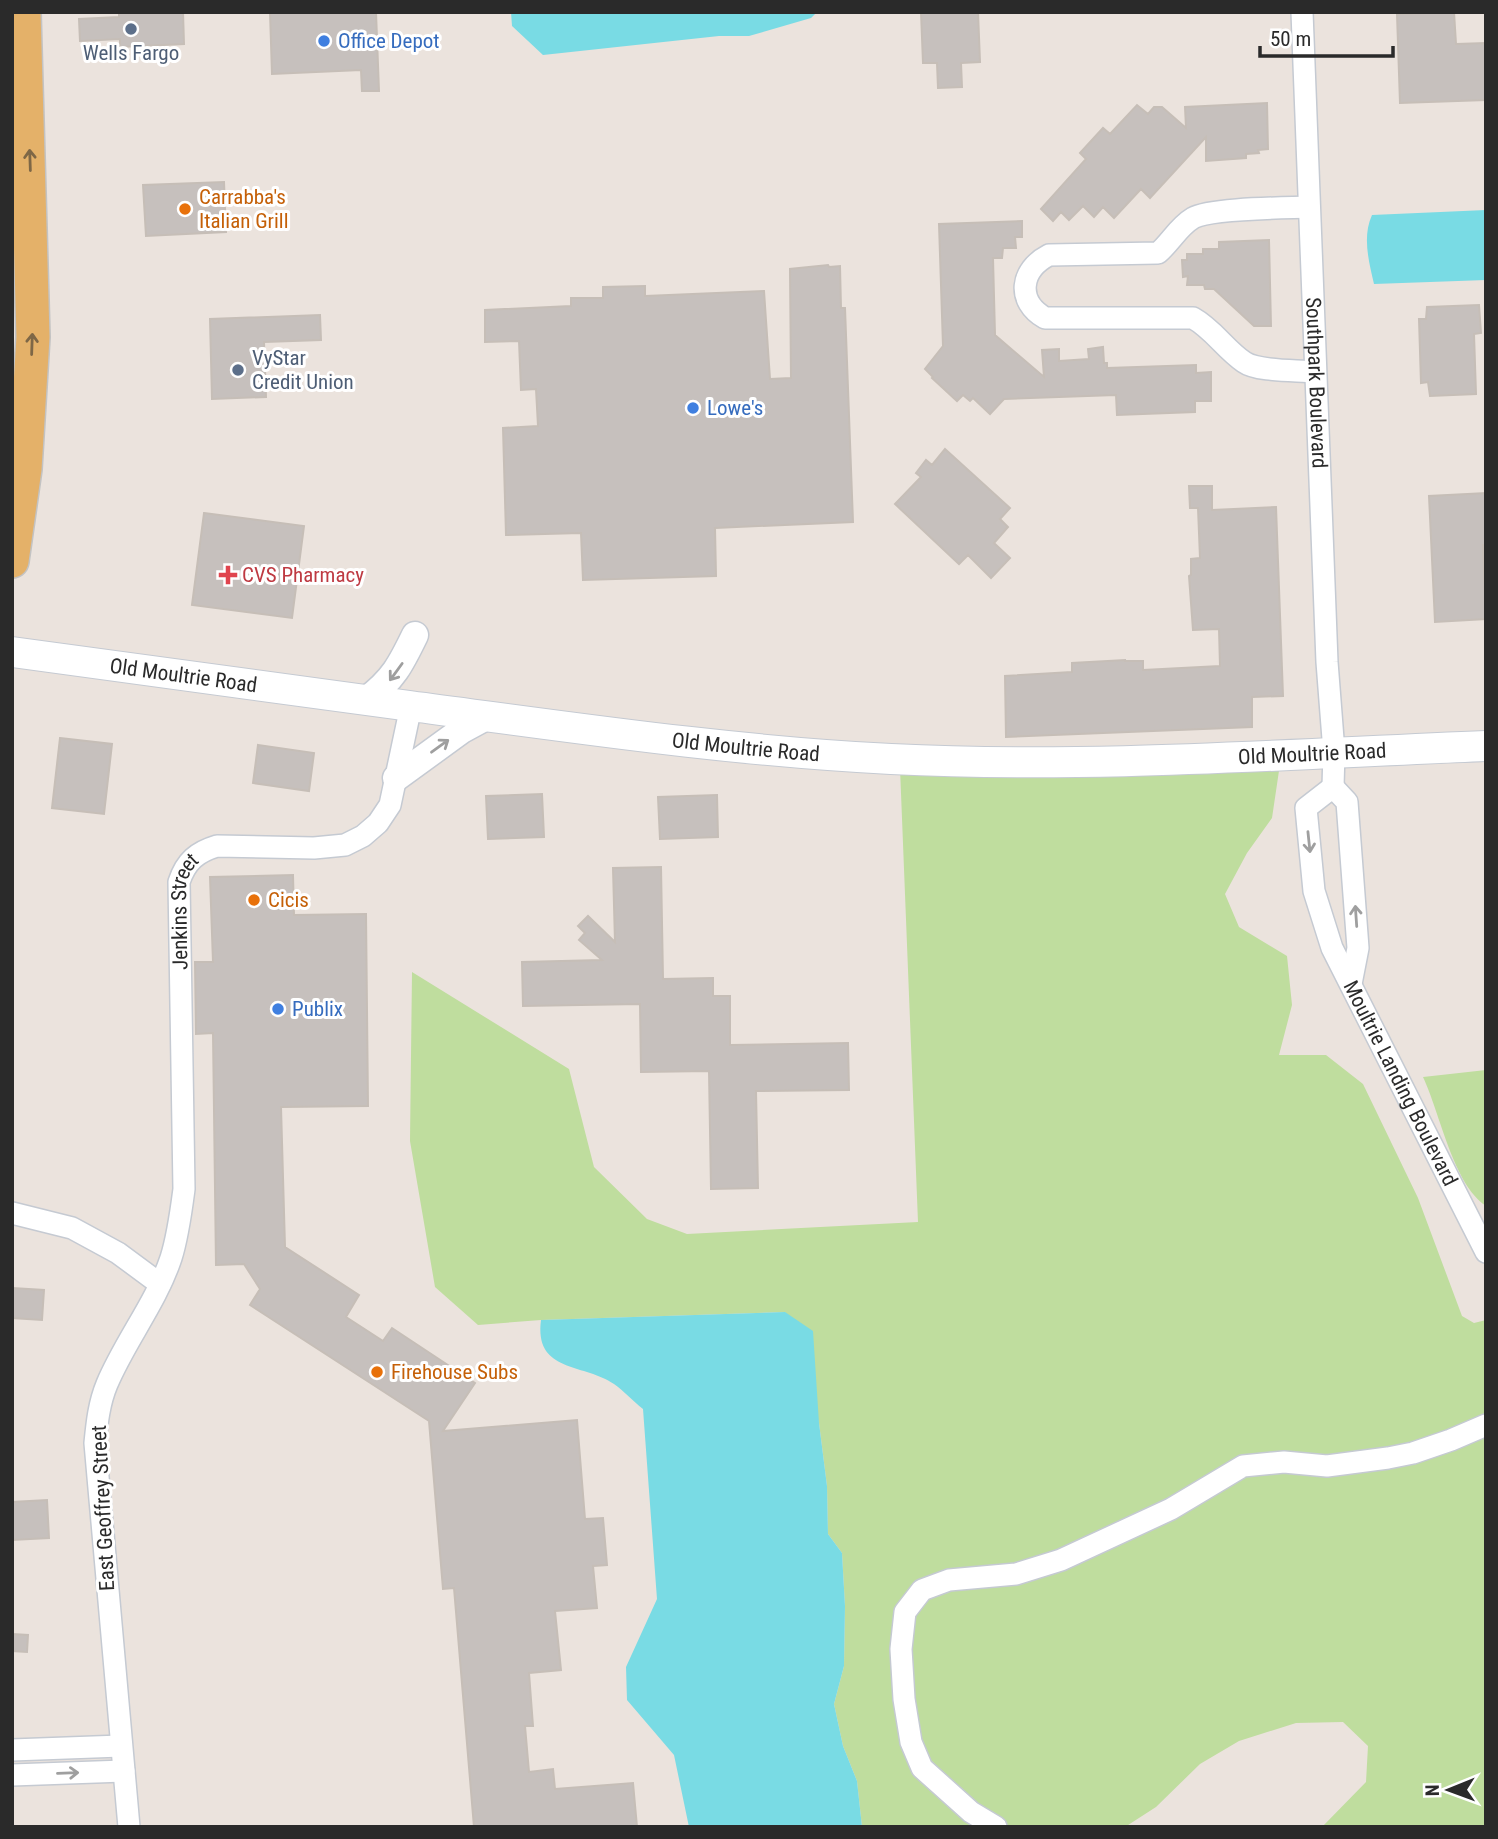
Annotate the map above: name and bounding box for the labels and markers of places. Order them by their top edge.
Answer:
marker: Wells Fargo [123,21,139,37]
place label: Office Depot [338,29,440,53]
marker: Office Depot [316,33,332,49]
place label: Wells Fargo [83,41,179,65]
place label: Carrabba's Italian Grill [199,185,288,233]
marker: Carrabba's Italian Grill [177,201,193,217]
place label: VyStar Credit Union [252,346,354,394]
marker: VyStar Credit Union [230,362,246,378]
place label: Lowe's [707,396,763,420]
marker: Lowe's [685,400,701,416]
place label: CVS Pharmacy [242,563,364,587]
marker: CVS Pharmacy [220,567,236,583]
place label: Cicis [268,888,309,912]
marker: Cicis [246,892,262,908]
place label: Publix [292,997,343,1021]
marker: Publix [270,1001,286,1017]
place label: Firehouse Subs [391,1360,518,1384]
marker: Firehouse Subs [369,1364,385,1380]

